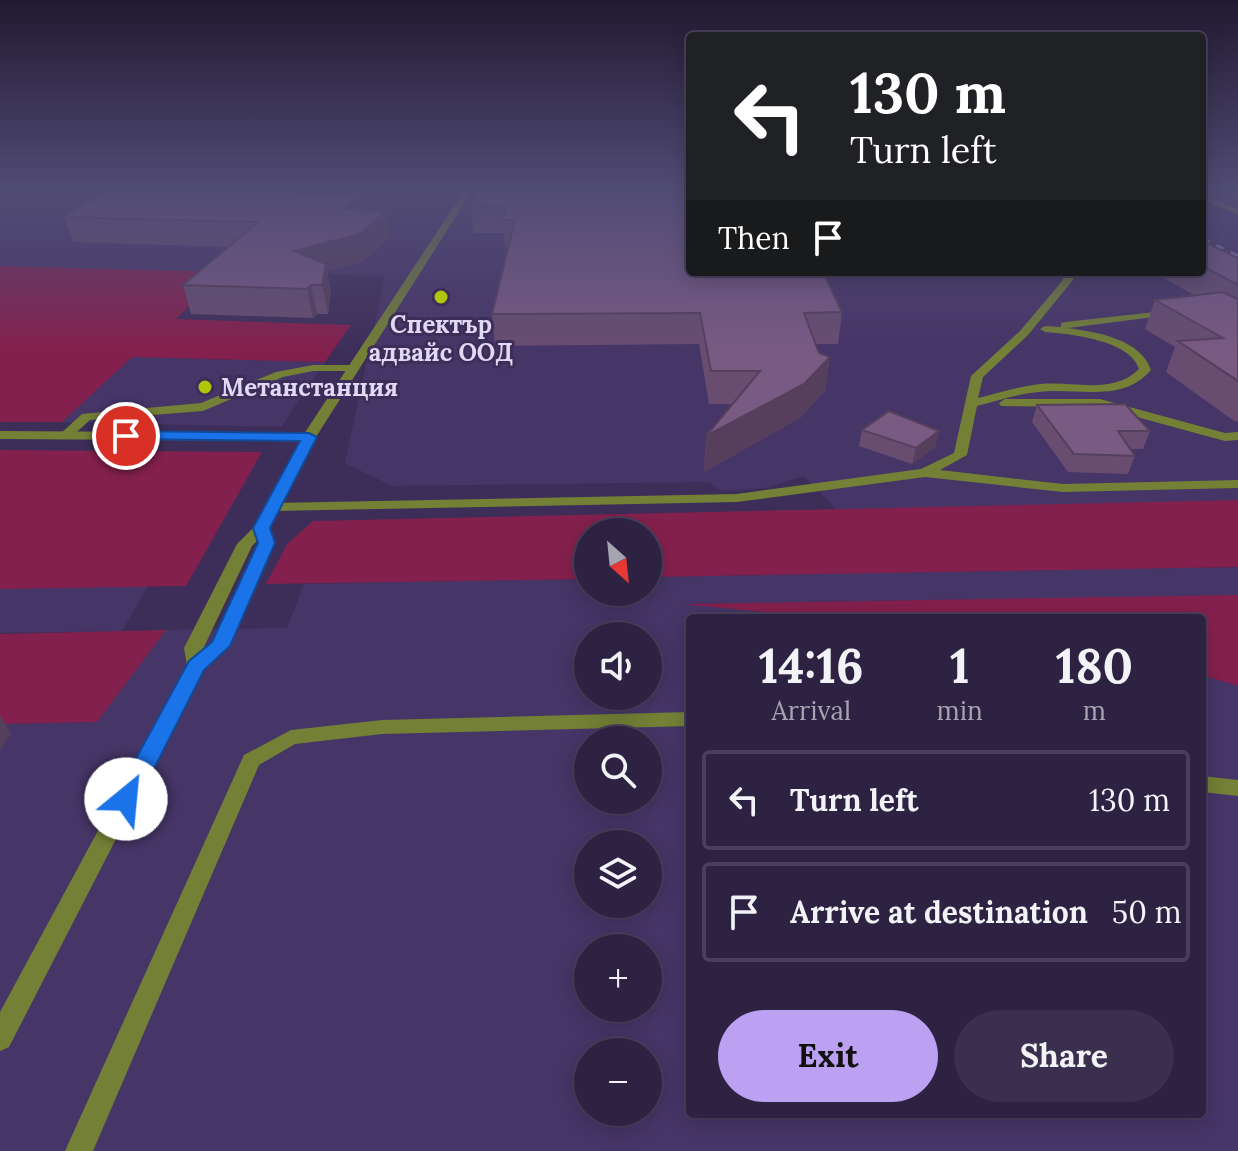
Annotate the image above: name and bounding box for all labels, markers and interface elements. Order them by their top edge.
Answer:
text: 130 m [850,57,1006,128]
icon: left [718,64,822,168]
text: Turn left [850,127,997,173]
icon: arrive [806,216,850,260]
text: Then [718,219,790,257]
marker: Спектър адвайс ООД [432,288,450,306]
place label: Спектър адвайс ООД [369,309,513,368]
place label: Метанстанция [221,372,398,403]
marker: Метанстанция [196,378,214,396]
pin [92,402,160,470]
icon: arrive [104,414,148,458]
north arrow [574,518,662,606]
map controls [574,518,662,1126]
button: sound [574,622,662,710]
text: 14:16 [759,635,864,696]
text: 1 [950,635,969,696]
text: 180 [1056,635,1133,696]
text: Arrival [772,694,851,727]
text: min [937,694,983,727]
text: m [1083,694,1106,727]
button: search [574,726,662,814]
position arrow [84,757,168,841]
icon: left [722,778,766,822]
text: Turn left [790,781,918,819]
text: 130 m [1089,781,1170,819]
button: layers [574,830,662,918]
icon: arrive [722,890,766,934]
text: Arrive at destination [790,893,1088,931]
text: 50 m [1112,893,1182,931]
button: + [574,934,662,1022]
button: Exit [718,1010,938,1102]
button: Share [954,1010,1174,1102]
button: − [574,1038,662,1126]

